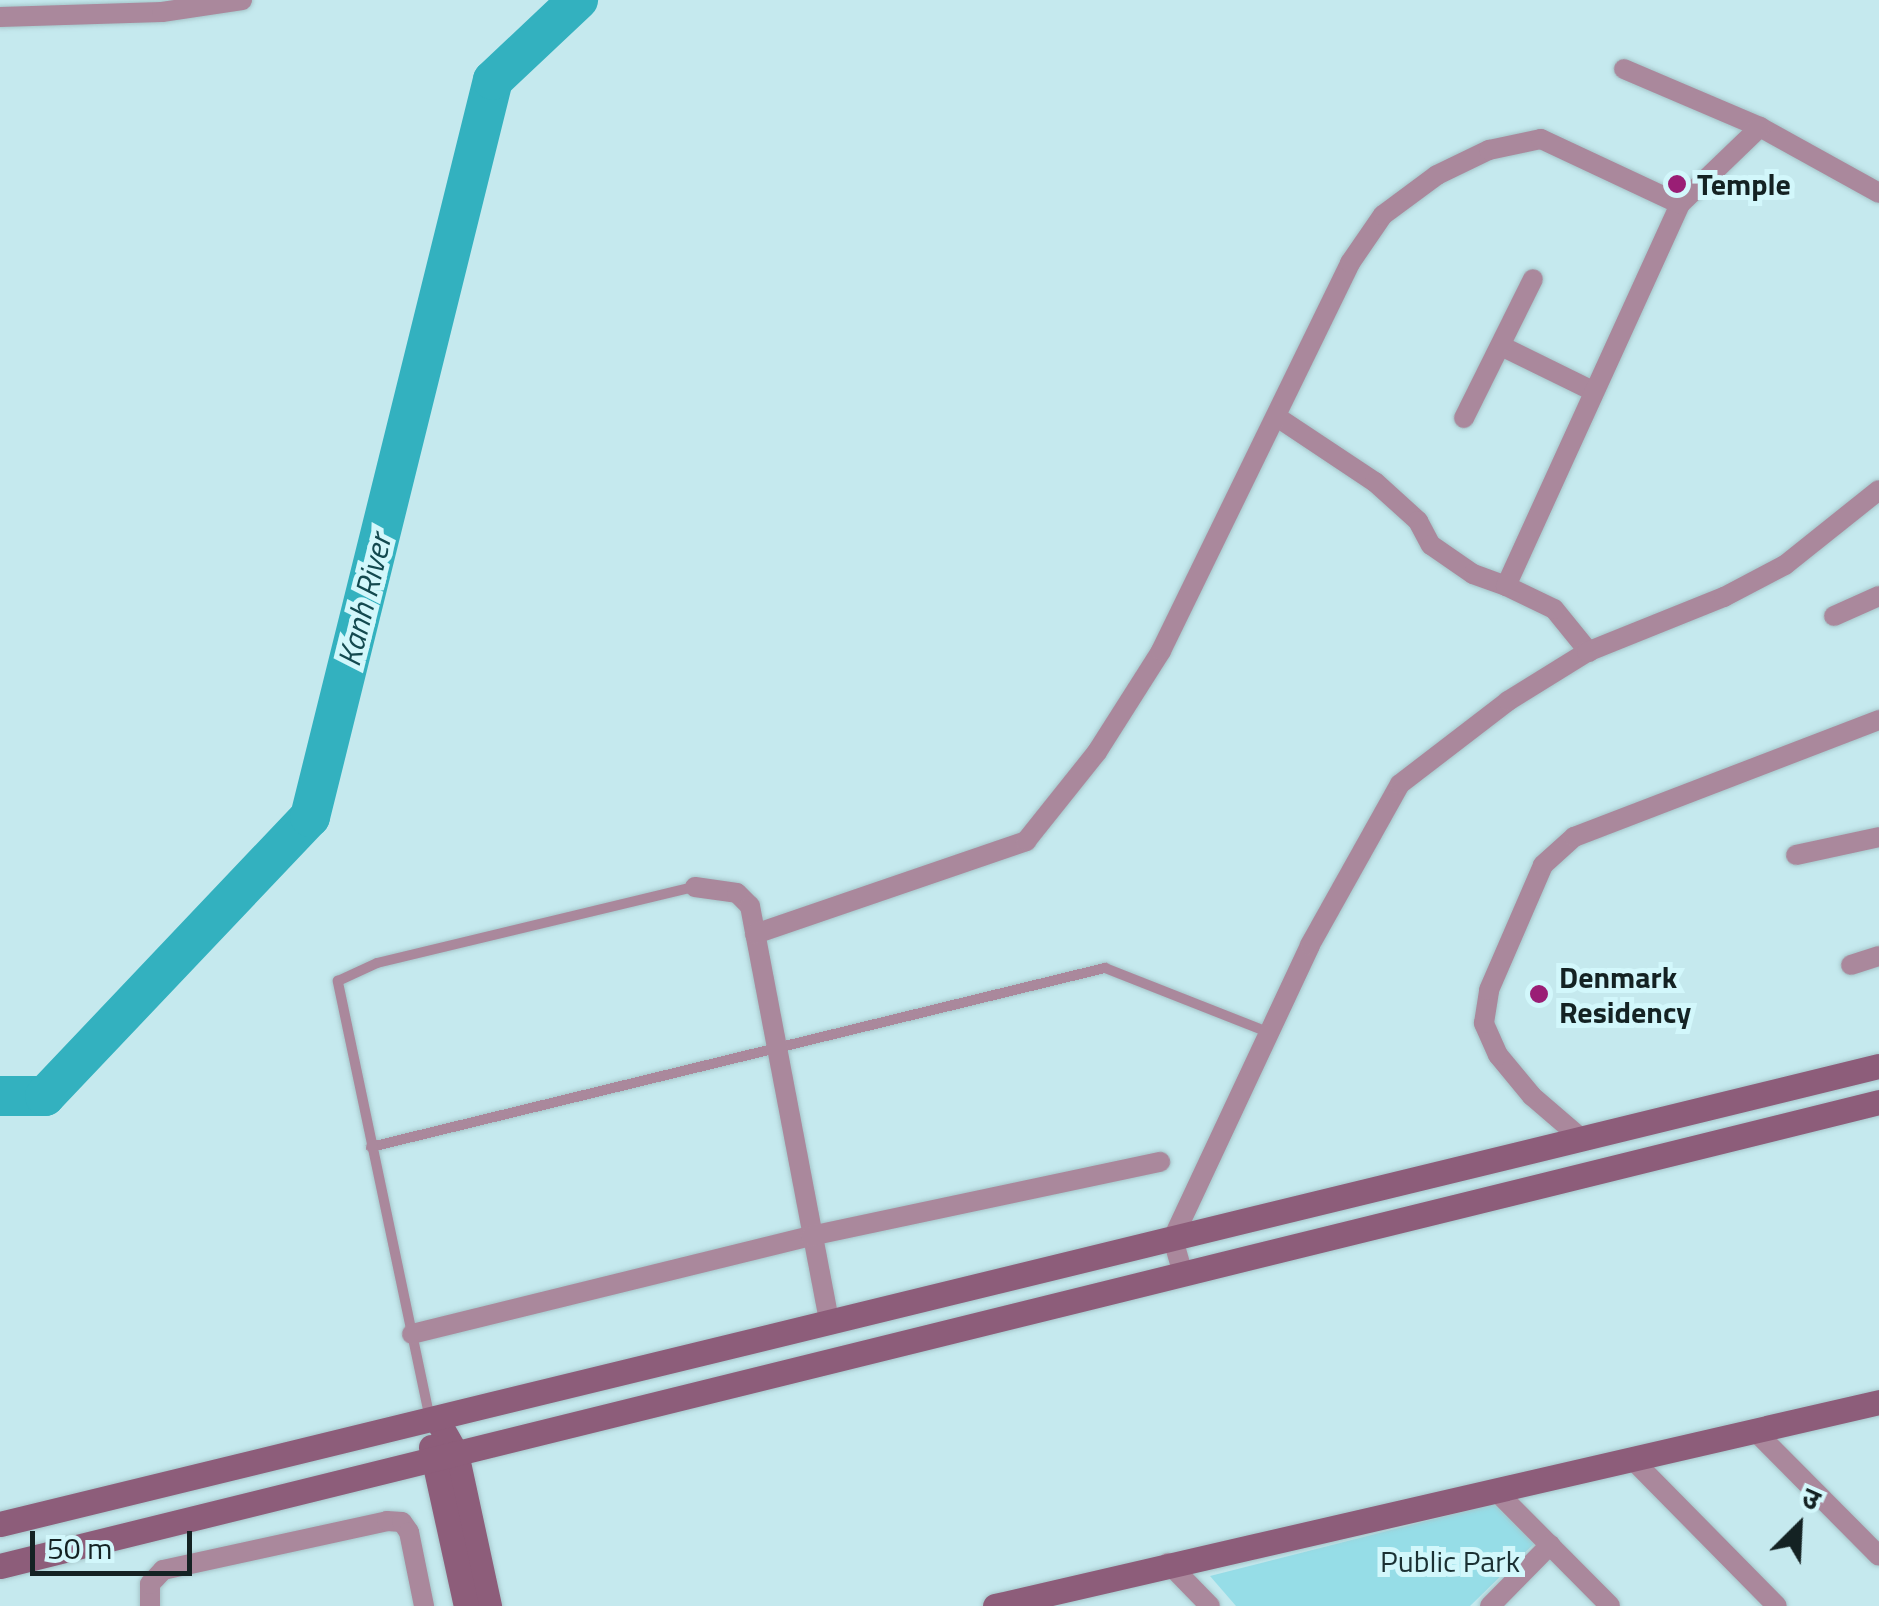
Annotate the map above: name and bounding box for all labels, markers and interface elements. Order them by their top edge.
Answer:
place label: Temple [1697,166,1791,202]
marker: Temple [1666,173,1688,195]
water label: Kanh River [329,530,399,670]
place label: Denmark Residency [1559,959,1691,1030]
marker: Denmark Residency [1528,983,1550,1005]
text: उ [1795,1475,1828,1521]
north arrow [1749,1476,1849,1576]
scale bar [35,1511,198,1573]
text: 50 m [47,1525,112,1571]
park label: Public Park [1380,1543,1520,1579]

